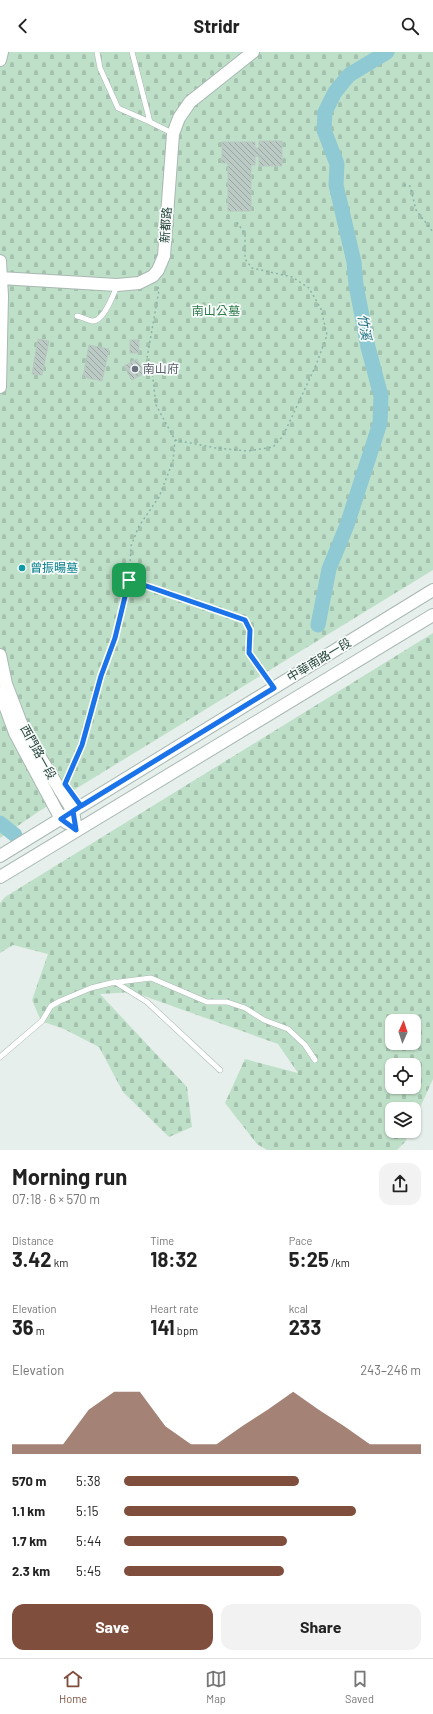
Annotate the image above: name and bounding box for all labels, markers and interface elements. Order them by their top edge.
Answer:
icon: back [12,15,34,37]
text: Stridr [193,15,240,37]
icon: search [399,15,421,37]
street label: 新都路 [157,206,173,243]
park label: 南山公墓 [192,303,240,317]
water label: 竹溪 [355,313,375,343]
place label: 南山府 [143,361,179,375]
marker: 南山府 [130,364,140,374]
place label: 曾振暘墓 [30,560,78,574]
marker: 曾振暘墓 [17,563,27,573]
pin [112,563,146,597]
icon: arrive [118,569,140,591]
street label: 中華南路一段 [284,635,353,684]
street label: 西門路一段 [18,722,60,781]
north arrow [385,1014,421,1050]
map controls [385,1014,421,1138]
button: locate [385,1058,421,1094]
button: layers [385,1102,421,1138]
text: Morning run [12,1163,127,1189]
button: share [379,1163,421,1205]
text: 07:18 · 6 × 570 m [12,1191,100,1207]
text: Distance [12,1234,54,1247]
text: Time [150,1234,174,1247]
text: Pace [289,1234,312,1247]
text: 3.42 [12,1247,52,1271]
text: 18:32 [150,1247,198,1271]
text: 5:25 [289,1247,329,1271]
text: km [52,1256,68,1269]
text: /km [329,1256,350,1269]
text: Elevation [12,1302,56,1315]
text: Heart rate [150,1302,199,1315]
text: kcal [289,1302,308,1315]
text: 36 [12,1315,34,1339]
text: 141 [150,1315,175,1339]
text: 233 [289,1315,321,1339]
text: m [34,1324,45,1337]
text: bpm [175,1324,198,1337]
text: Elevation [12,1362,64,1378]
text: 243–246 m [360,1362,421,1378]
text: 570 m [12,1473,46,1489]
text: 5:38 [76,1473,101,1489]
text: 1.1 km [12,1503,45,1519]
text: 5:15 [76,1503,98,1519]
text: 1.7 km [12,1533,47,1549]
text: 5:44 [76,1533,101,1549]
text: 2.3 km [12,1563,50,1579]
text: 5:45 [76,1563,101,1579]
button: Save [12,1604,213,1650]
button: Share [221,1604,421,1650]
tab: Home [59,1668,87,1705]
tab: Map [205,1668,227,1705]
tab: Saved [345,1668,374,1705]

